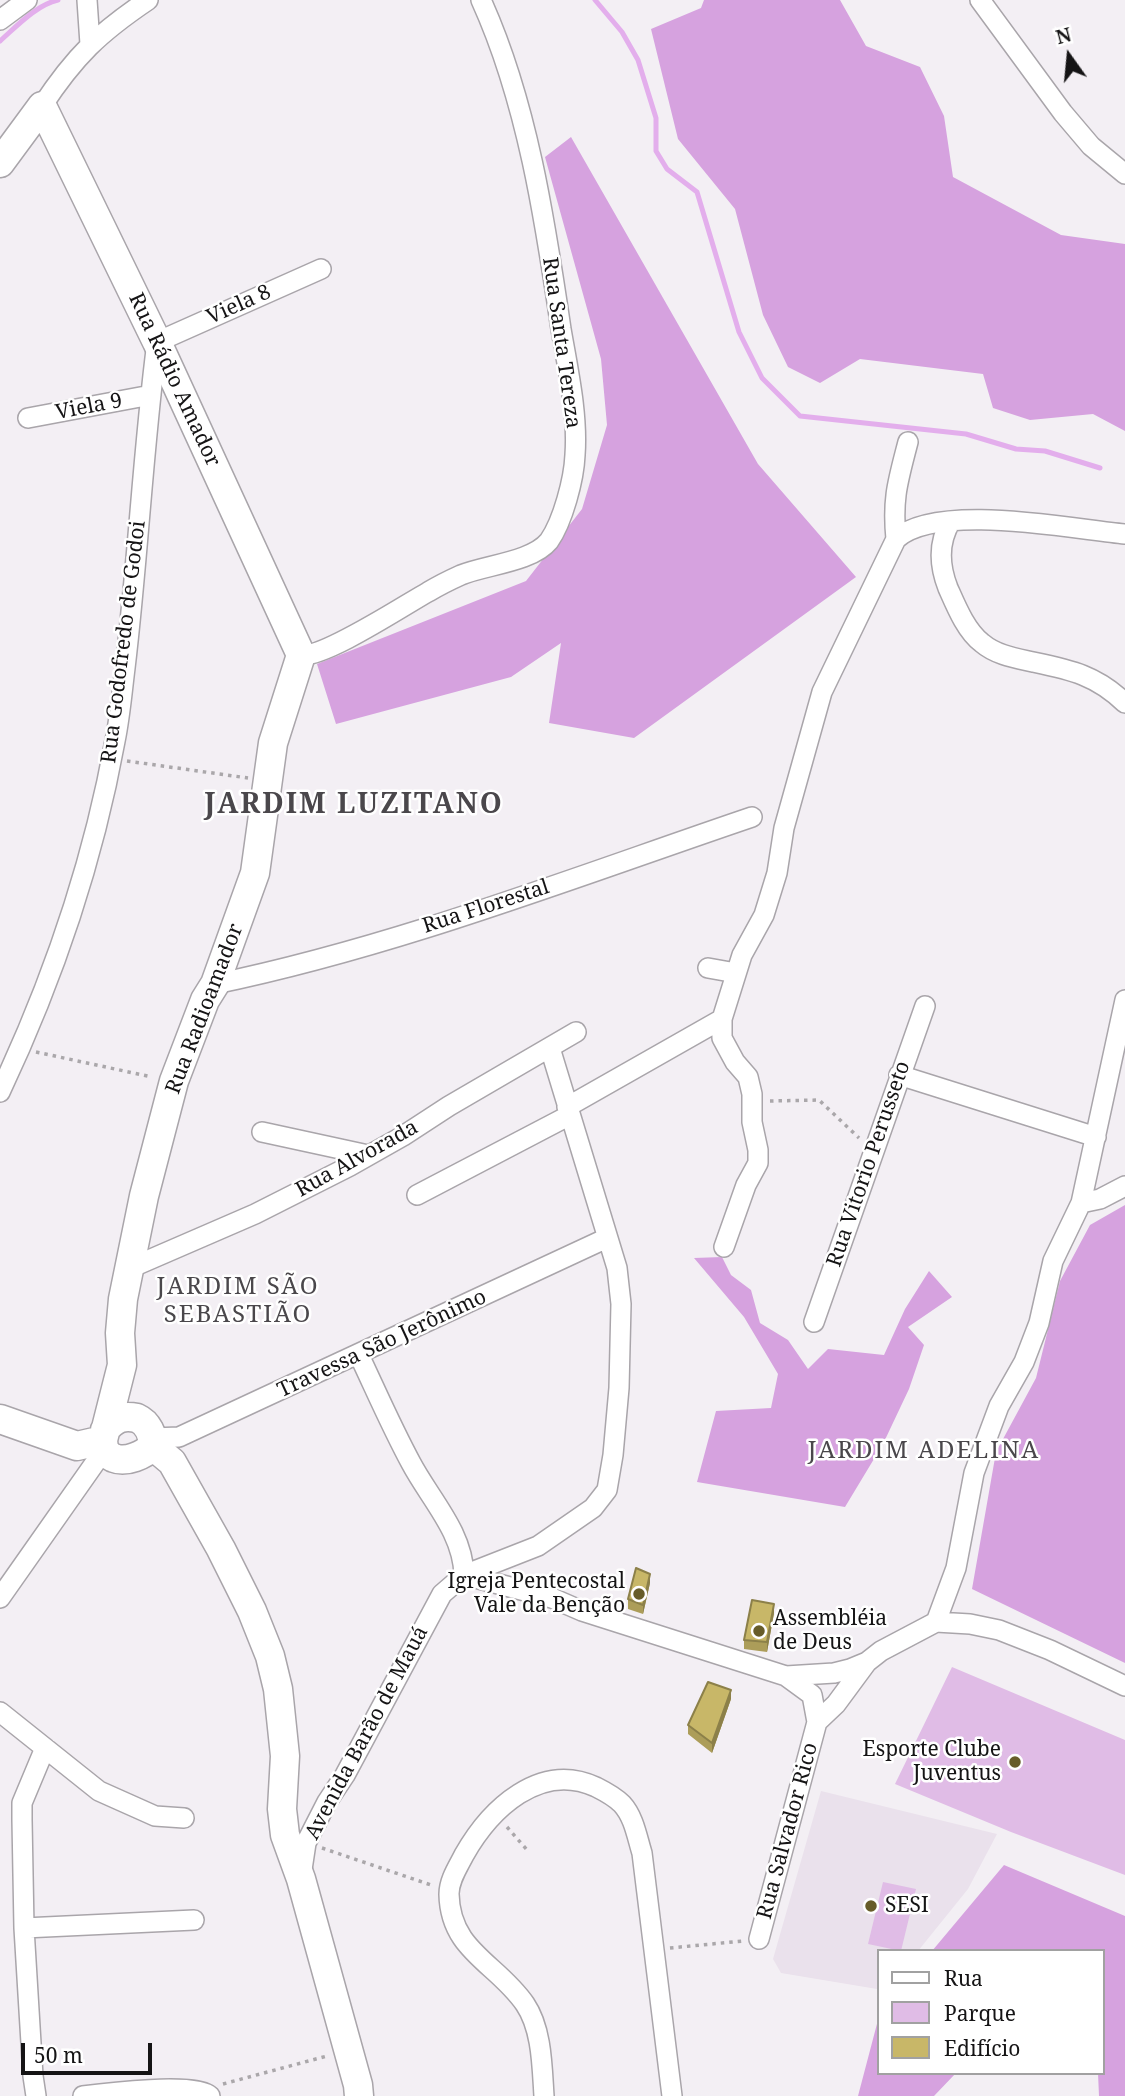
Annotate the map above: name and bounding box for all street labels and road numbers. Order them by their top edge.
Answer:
street label: Rua Santa Tereza [537,256,585,430]
street label: Viela 8 [203,280,275,330]
street label: Rua Rádio Amador [123,289,225,471]
street label: Viela 9 [53,388,125,426]
street label: Rua Godofredo de Godoi [97,519,151,765]
street label: Rua Florestal [419,875,553,939]
street label: Rua Radioamador [161,920,249,1098]
street label: Rua Vitorio Perusseto [822,1058,916,1270]
street label: Rua Alvorada [291,1115,423,1203]
street label: Travessa São Jerônimo [274,1284,490,1404]
street label: Avenida Barão de Mauá [300,1622,434,1844]
street label: Rua Salvador Rico [752,1740,824,1922]

